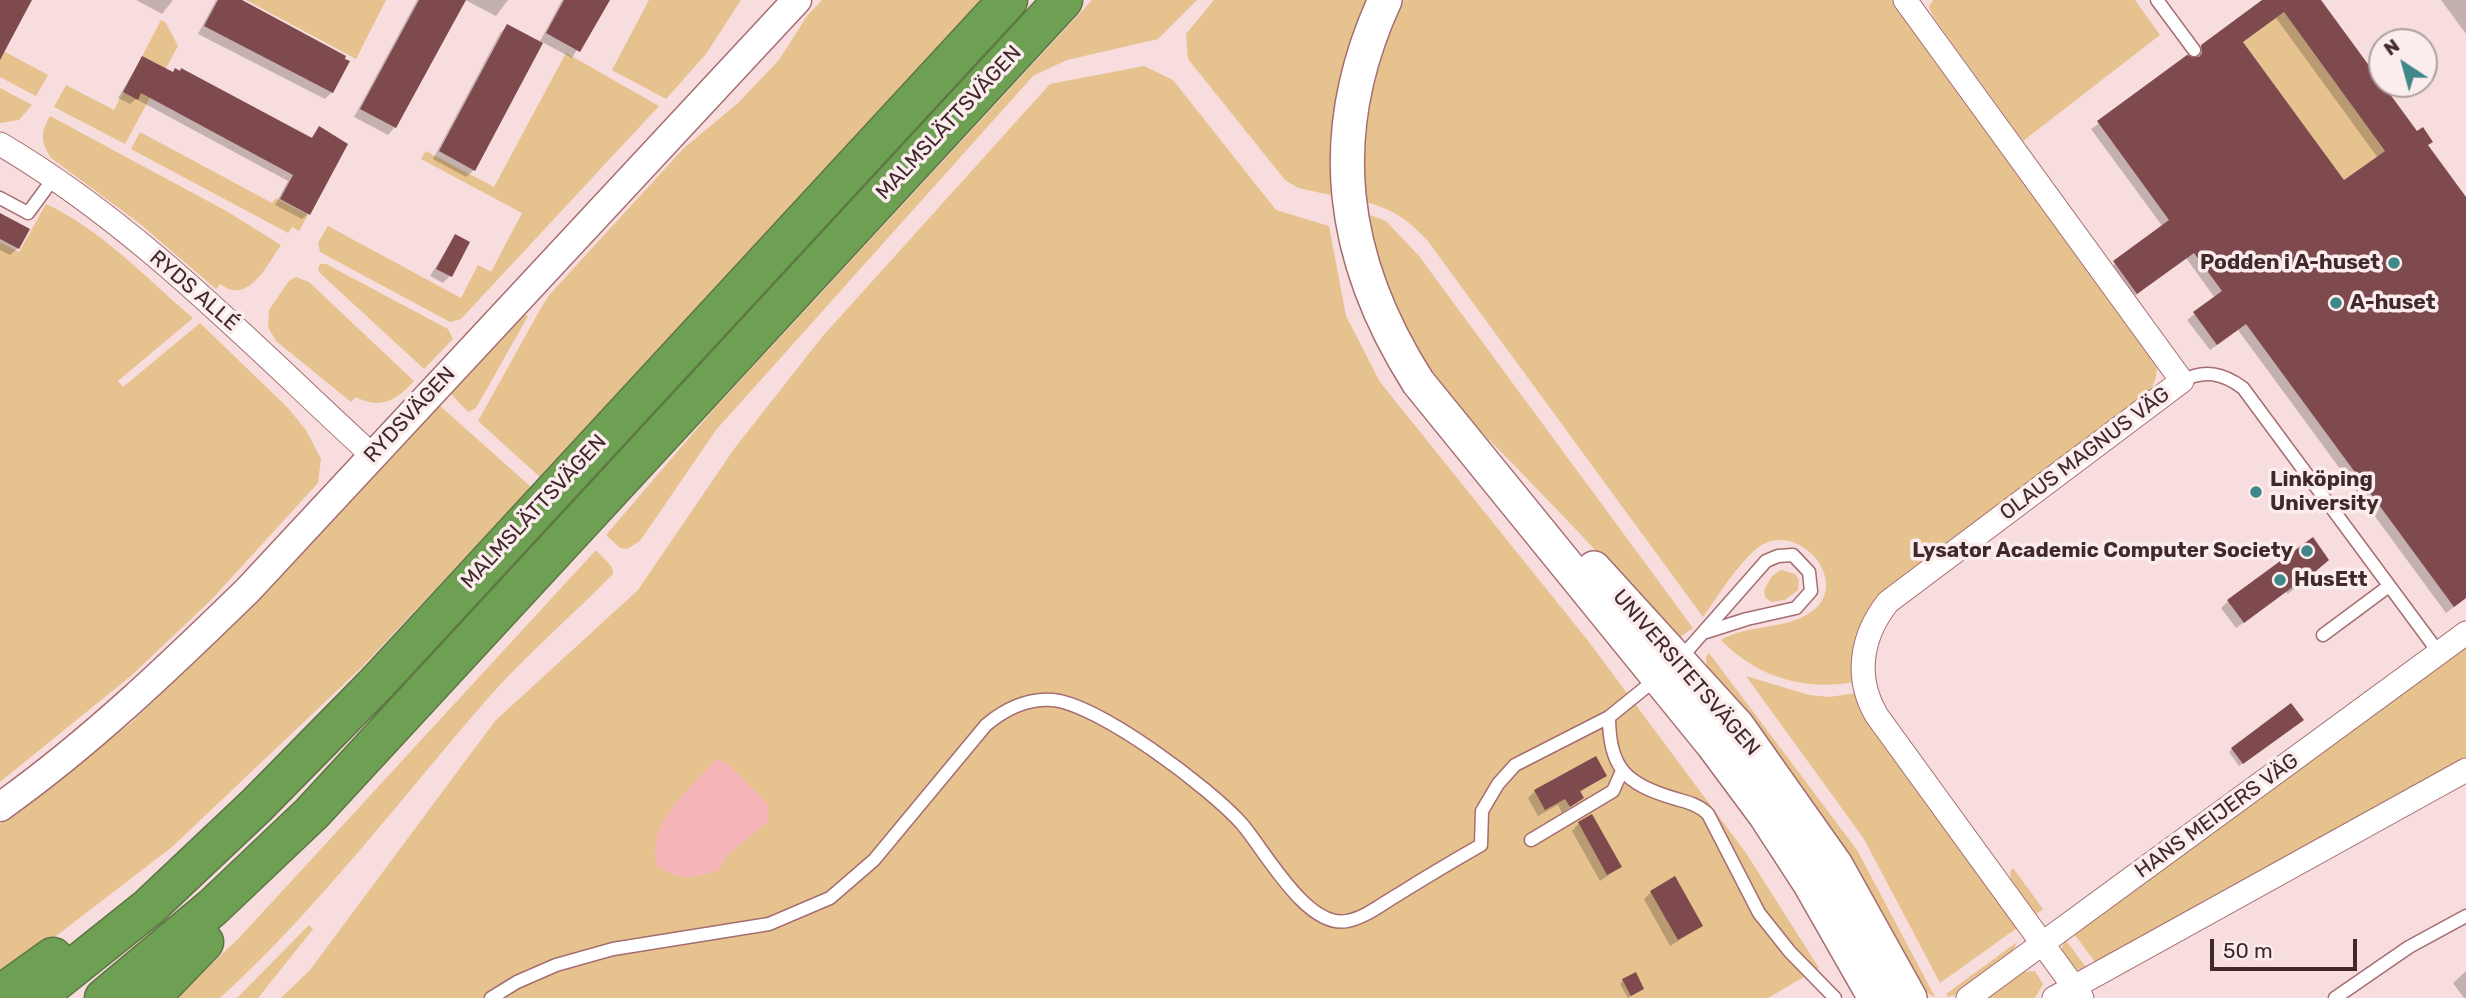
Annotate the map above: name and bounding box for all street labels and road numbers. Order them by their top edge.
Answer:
street label: MALMSLÄTTSVÄGEN [871,41,1027,205]
street label: RYDS ALLÉ [144,245,244,337]
street label: RYDSVÄGEN [359,362,461,468]
street label: OLAUS MAGNUS VÄG [1995,382,2175,526]
street label: MALMSLÄTTSVÄGEN [456,430,612,594]
street label: UNIVERSITETSVÄGEN [1607,585,1765,761]
street label: HANS MEIJERS VÄG [2130,748,2304,884]

